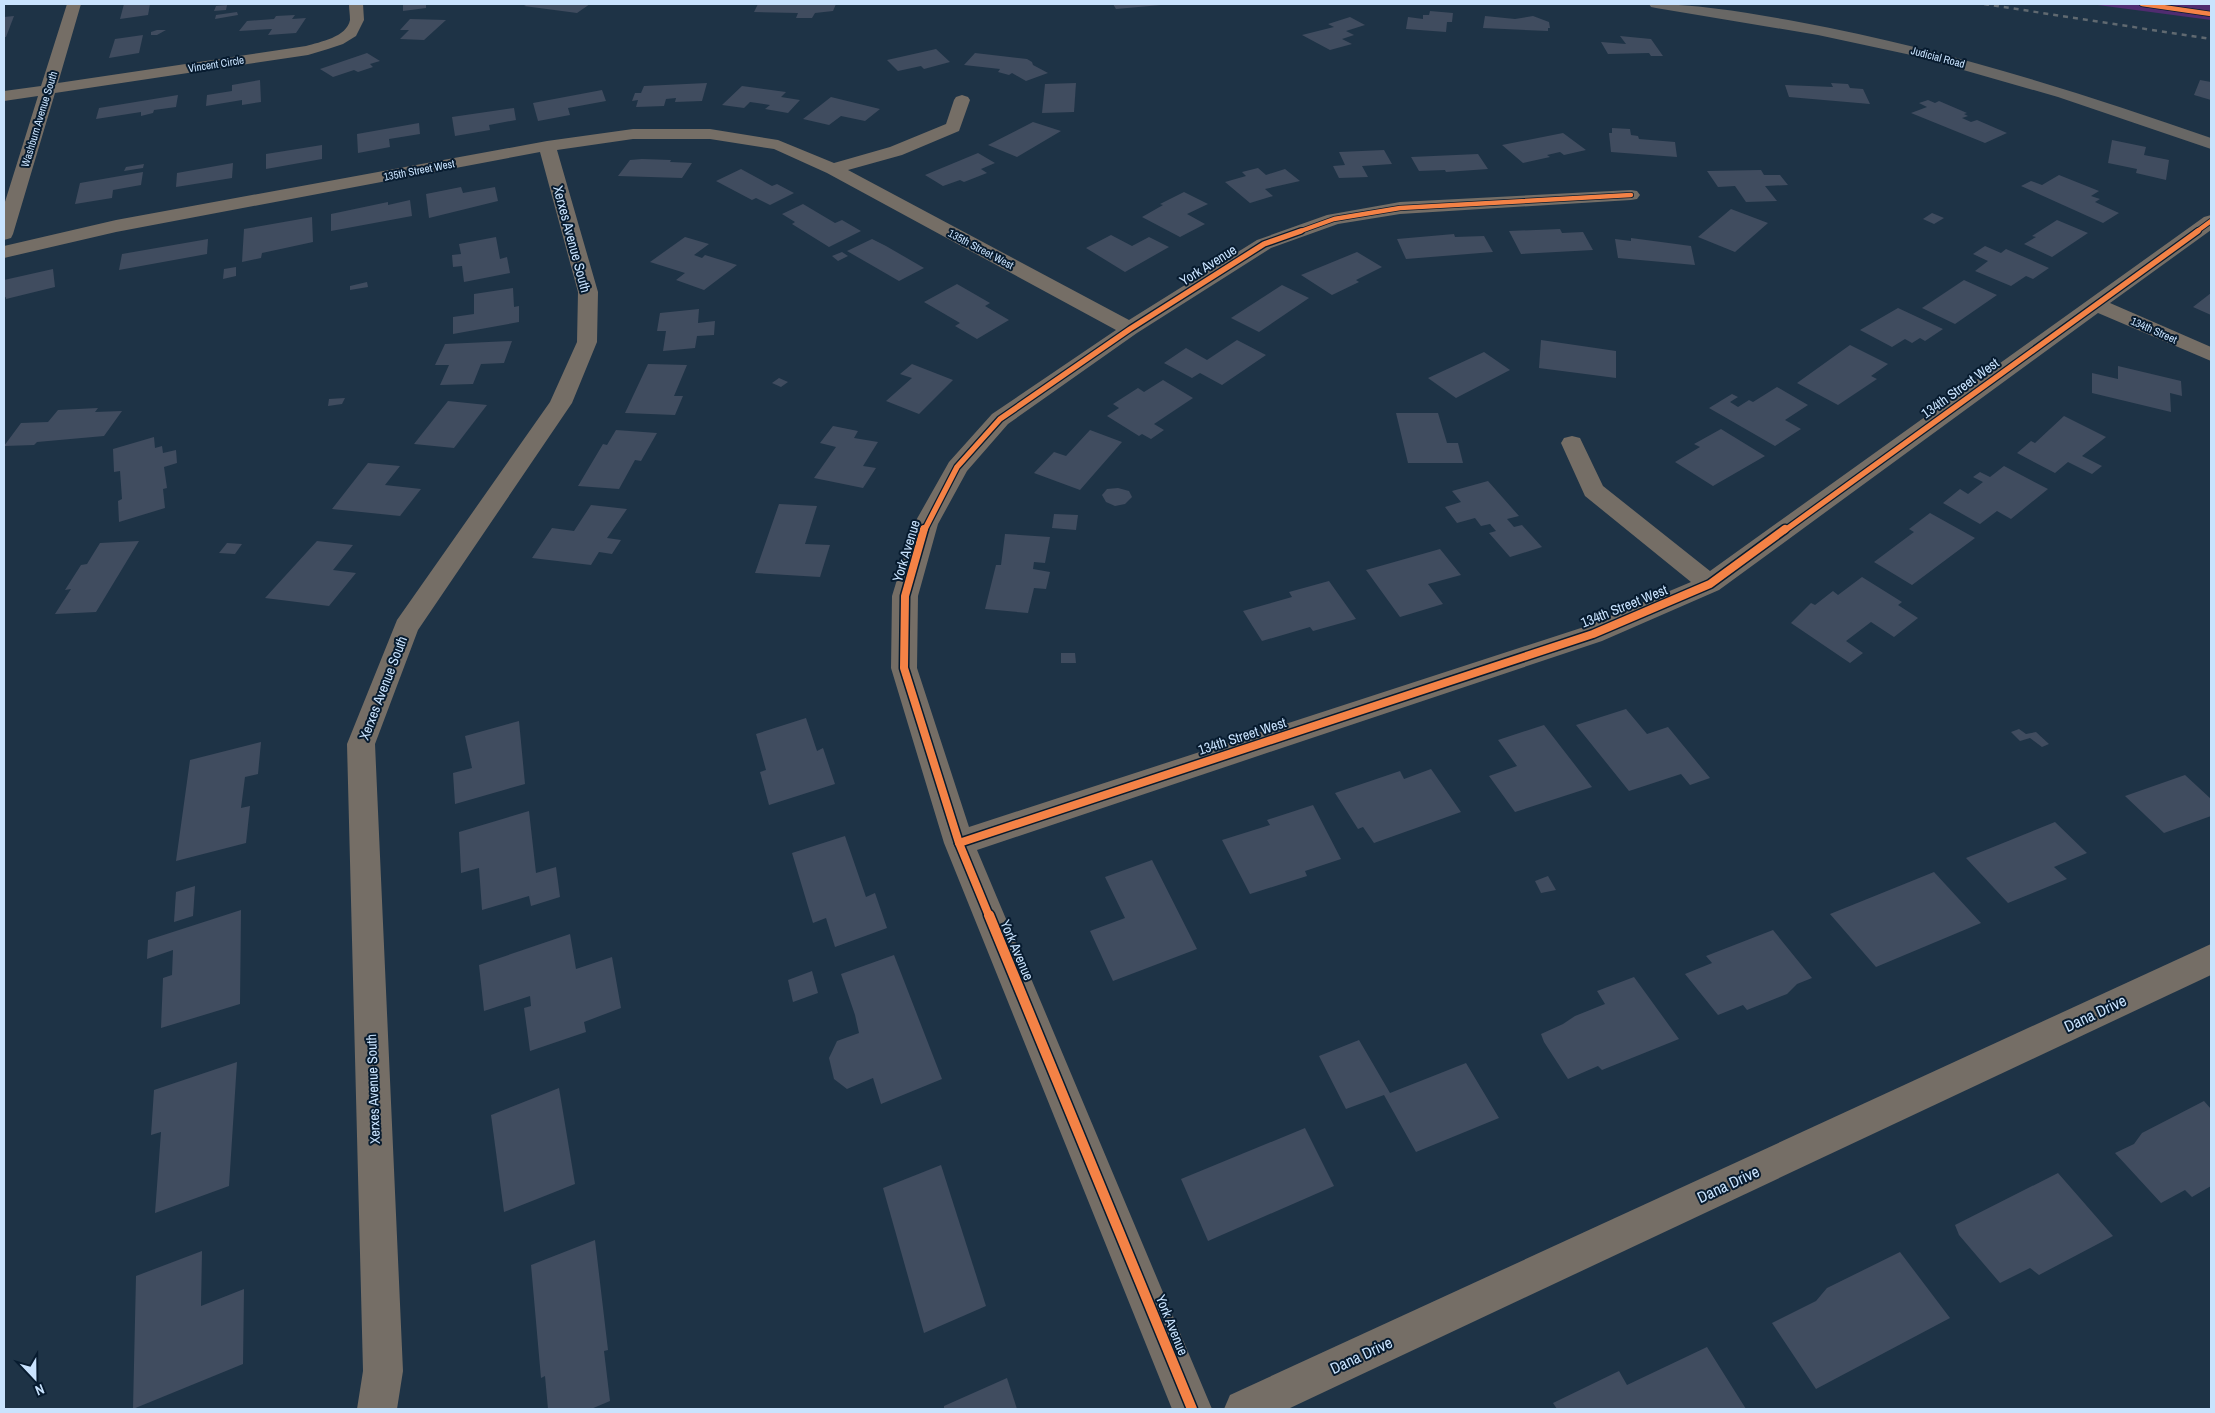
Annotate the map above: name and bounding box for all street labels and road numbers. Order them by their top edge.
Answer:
street label: Judicial Road [1910,43,1966,71]
street label: Vincent Circle [187,53,245,75]
street label: Washburn Avenue South [18,69,60,169]
street label: 135th Street West [382,156,456,184]
street label: Xerxes Avenue South [549,184,595,294]
street label: 135th Street West [946,226,1017,272]
street label: York Avenue [1176,240,1240,290]
street label: 134th Street [2129,314,2180,347]
street label: 134th Street West [1918,354,2002,422]
street label: York Avenue [888,518,924,584]
street label: 134th Street West [1578,580,1670,632]
street label: Xerxes Avenue South [355,633,411,743]
street label: 134th Street West [1196,713,1288,759]
street label: York Avenue [996,917,1038,983]
street label: Dana Drive [2060,989,2130,1037]
street label: Xerxes Avenue South [362,1034,384,1144]
street label: Dana Drive [1693,1160,1763,1208]
street label: York Avenue [1152,1292,1192,1358]
street label: Dana Drive [1326,1331,1396,1379]

